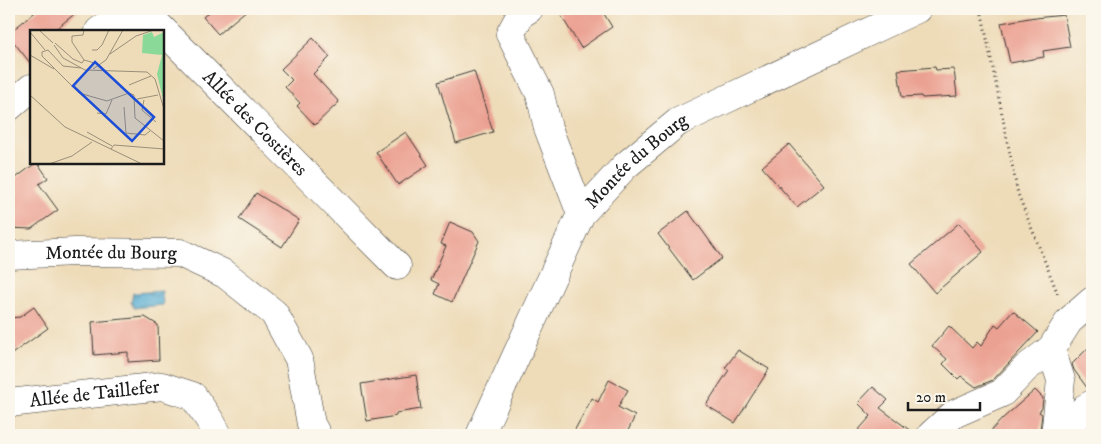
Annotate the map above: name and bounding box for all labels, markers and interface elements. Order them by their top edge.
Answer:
inset map [30,30,164,164]
street label: Allée des Costières [198,65,313,181]
street label: Montée du Bourg [580,108,692,214]
street label: Montée du Bourg [45,240,178,265]
street label: Allée de Taillefer [28,375,161,412]
scale bar [908,379,981,411]
text: 20 m [916,388,946,407]

